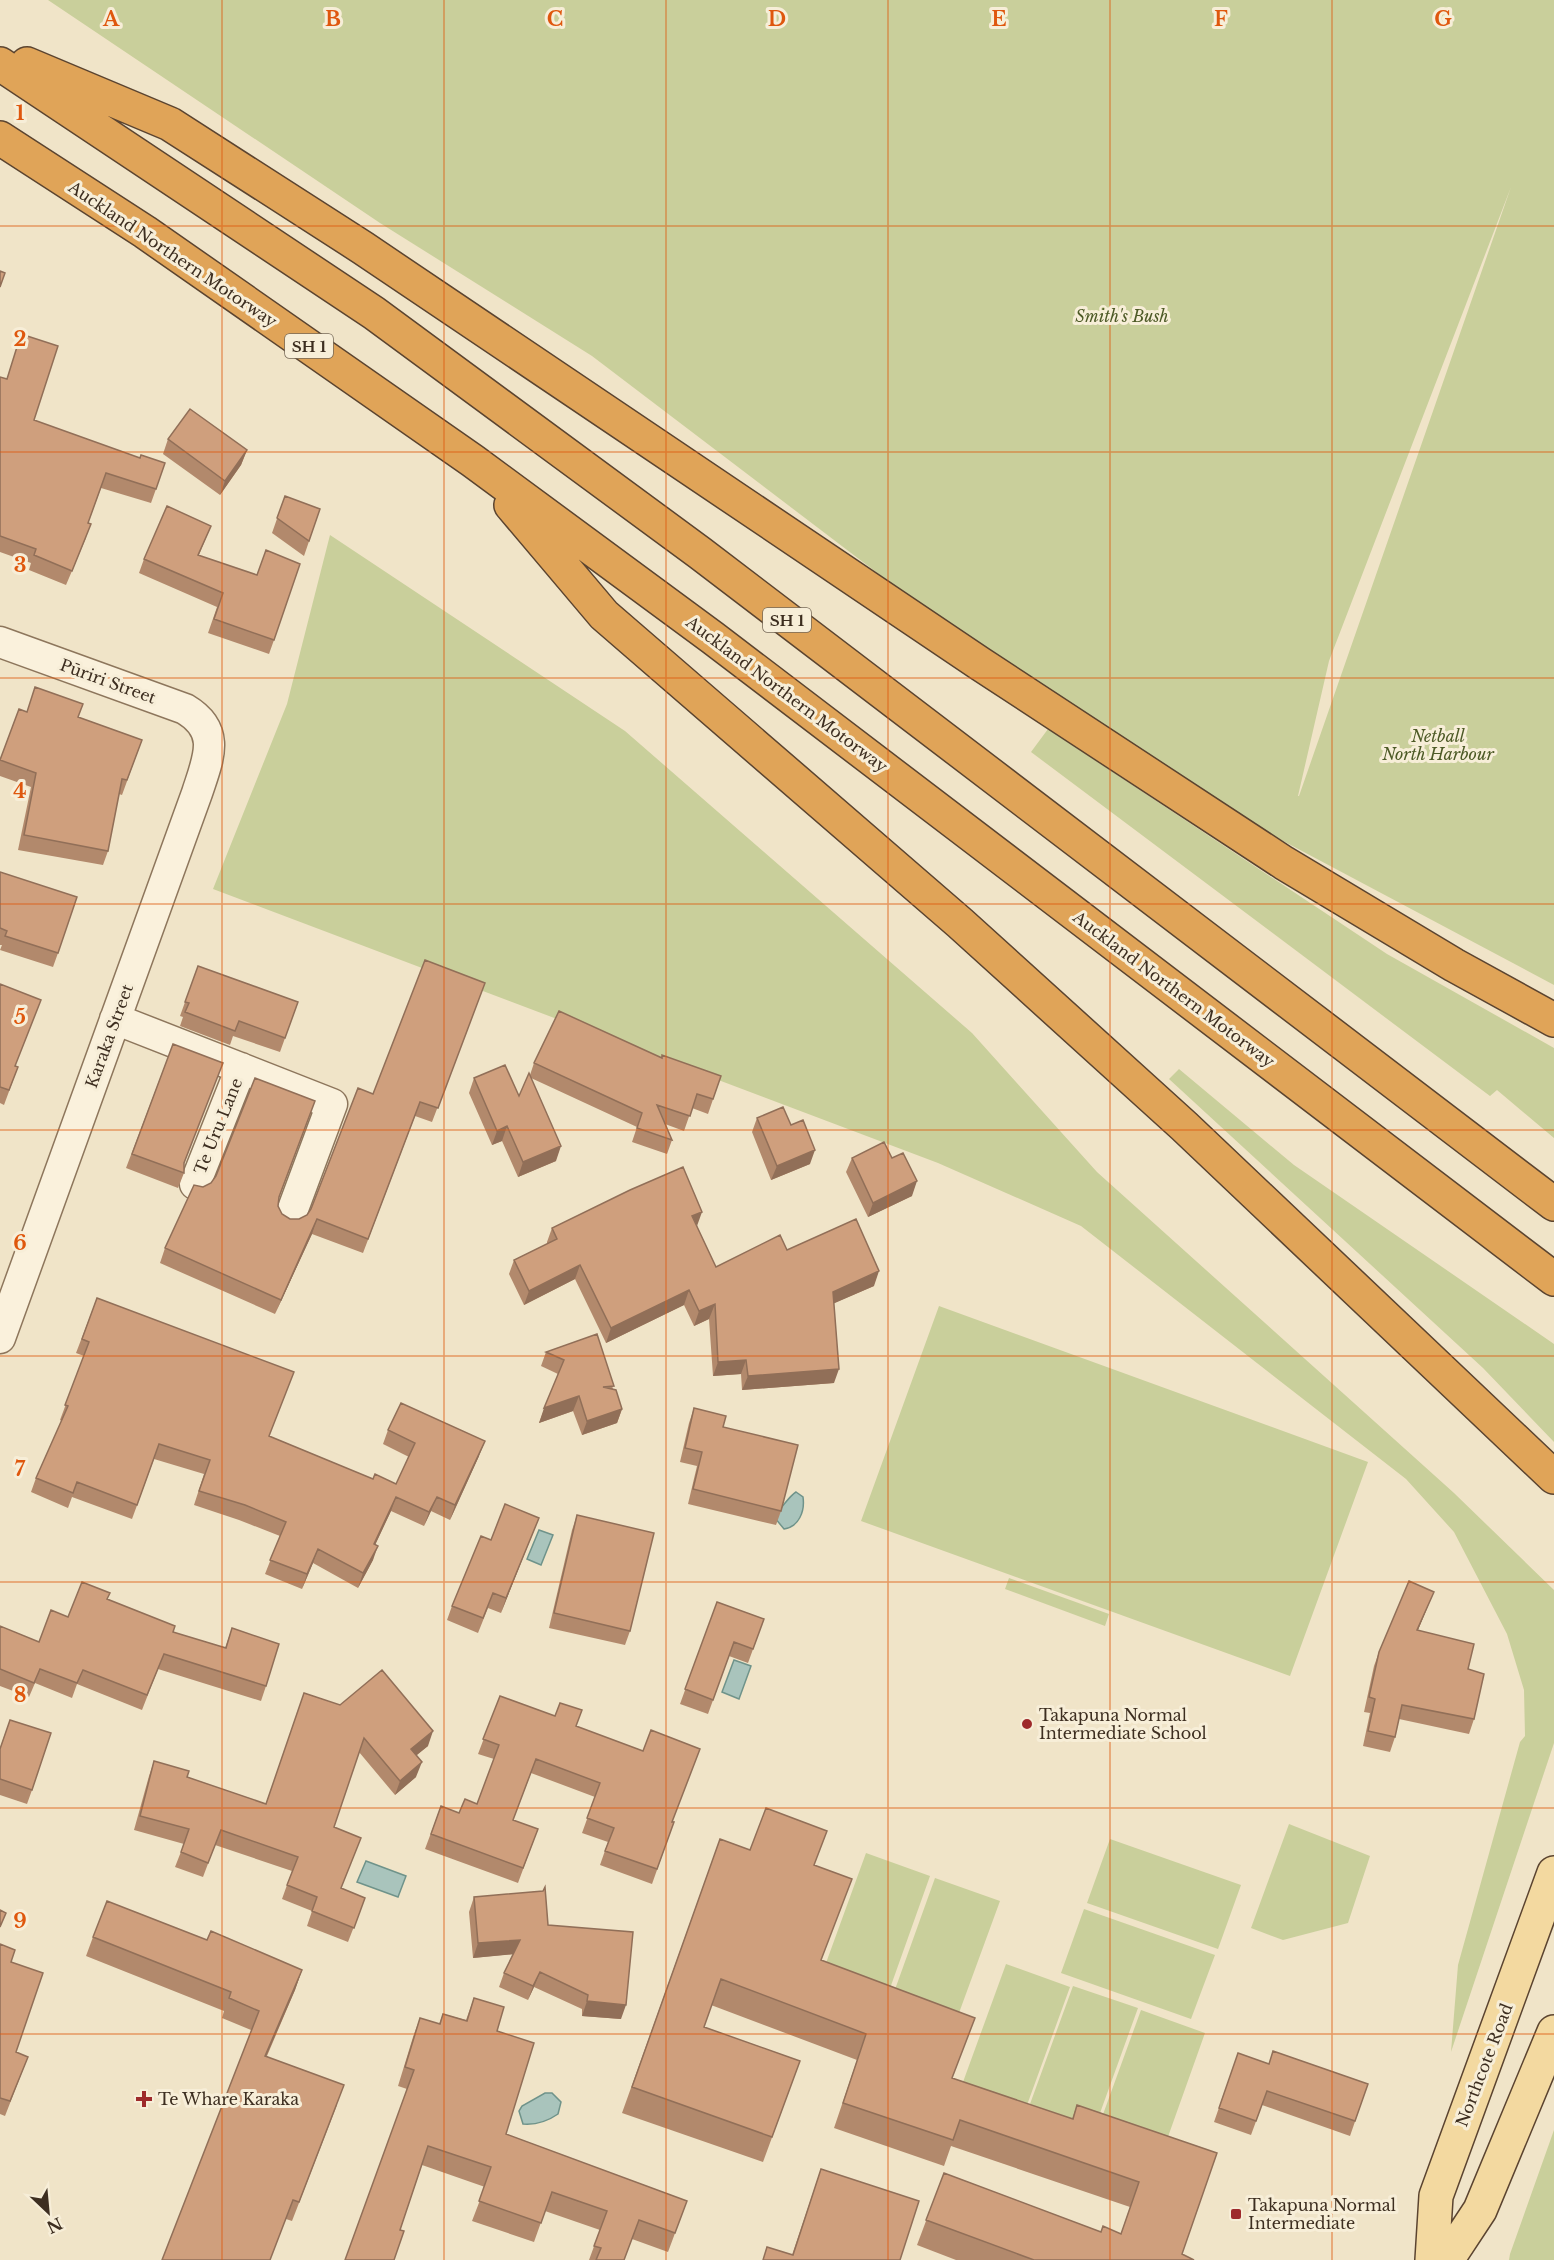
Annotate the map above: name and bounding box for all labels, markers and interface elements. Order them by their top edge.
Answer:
text: A [102,7,120,31]
text: B [325,7,341,31]
text: C [547,7,563,31]
text: D [768,7,786,31]
text: E [991,7,1007,31]
text: F [1214,7,1228,31]
text: G [1434,7,1452,31]
text: 1 [16,101,25,125]
street label: Auckland Northern Motorway [64,176,282,332]
park label: Smith's Bush [1075,306,1169,326]
text: 2 [13,327,27,351]
road number: SH 1 [285,334,333,358]
text: 3 [14,553,26,577]
road number: SH 1 [763,608,811,632]
street label: Auckland Northern Motorway [682,611,892,777]
street label: Pūriri Street [57,654,159,708]
park label: Netball North Harbour [1381,726,1494,764]
text: 4 [13,779,27,803]
street label: Auckland Northern Motorway [1069,906,1279,1072]
street label: Karaka Street [81,981,137,1091]
text: 5 [14,1005,26,1029]
street label: Te Uru Lane [190,1075,246,1177]
text: 6 [13,1231,27,1255]
text: 7 [15,1457,26,1481]
text: 8 [14,1683,26,1707]
place label: Takapuna Normal Intermediate School [1039,1705,1207,1743]
marker: Takapuna Normal Intermediate School [1020,1717,1034,1731]
text: 9 [13,1909,27,1933]
street label: Northcote Road [1451,2000,1517,2130]
place label: Te Whare Karaka [158,2089,299,2109]
marker: Te Whare Karaka [135,2090,153,2108]
north arrow [18,2182,78,2242]
place label: Takapuna Normal Intermediate [1248,2195,1396,2233]
marker: Takapuna Normal Intermediate [1229,2207,1243,2221]
text: N [43,2213,66,2238]

